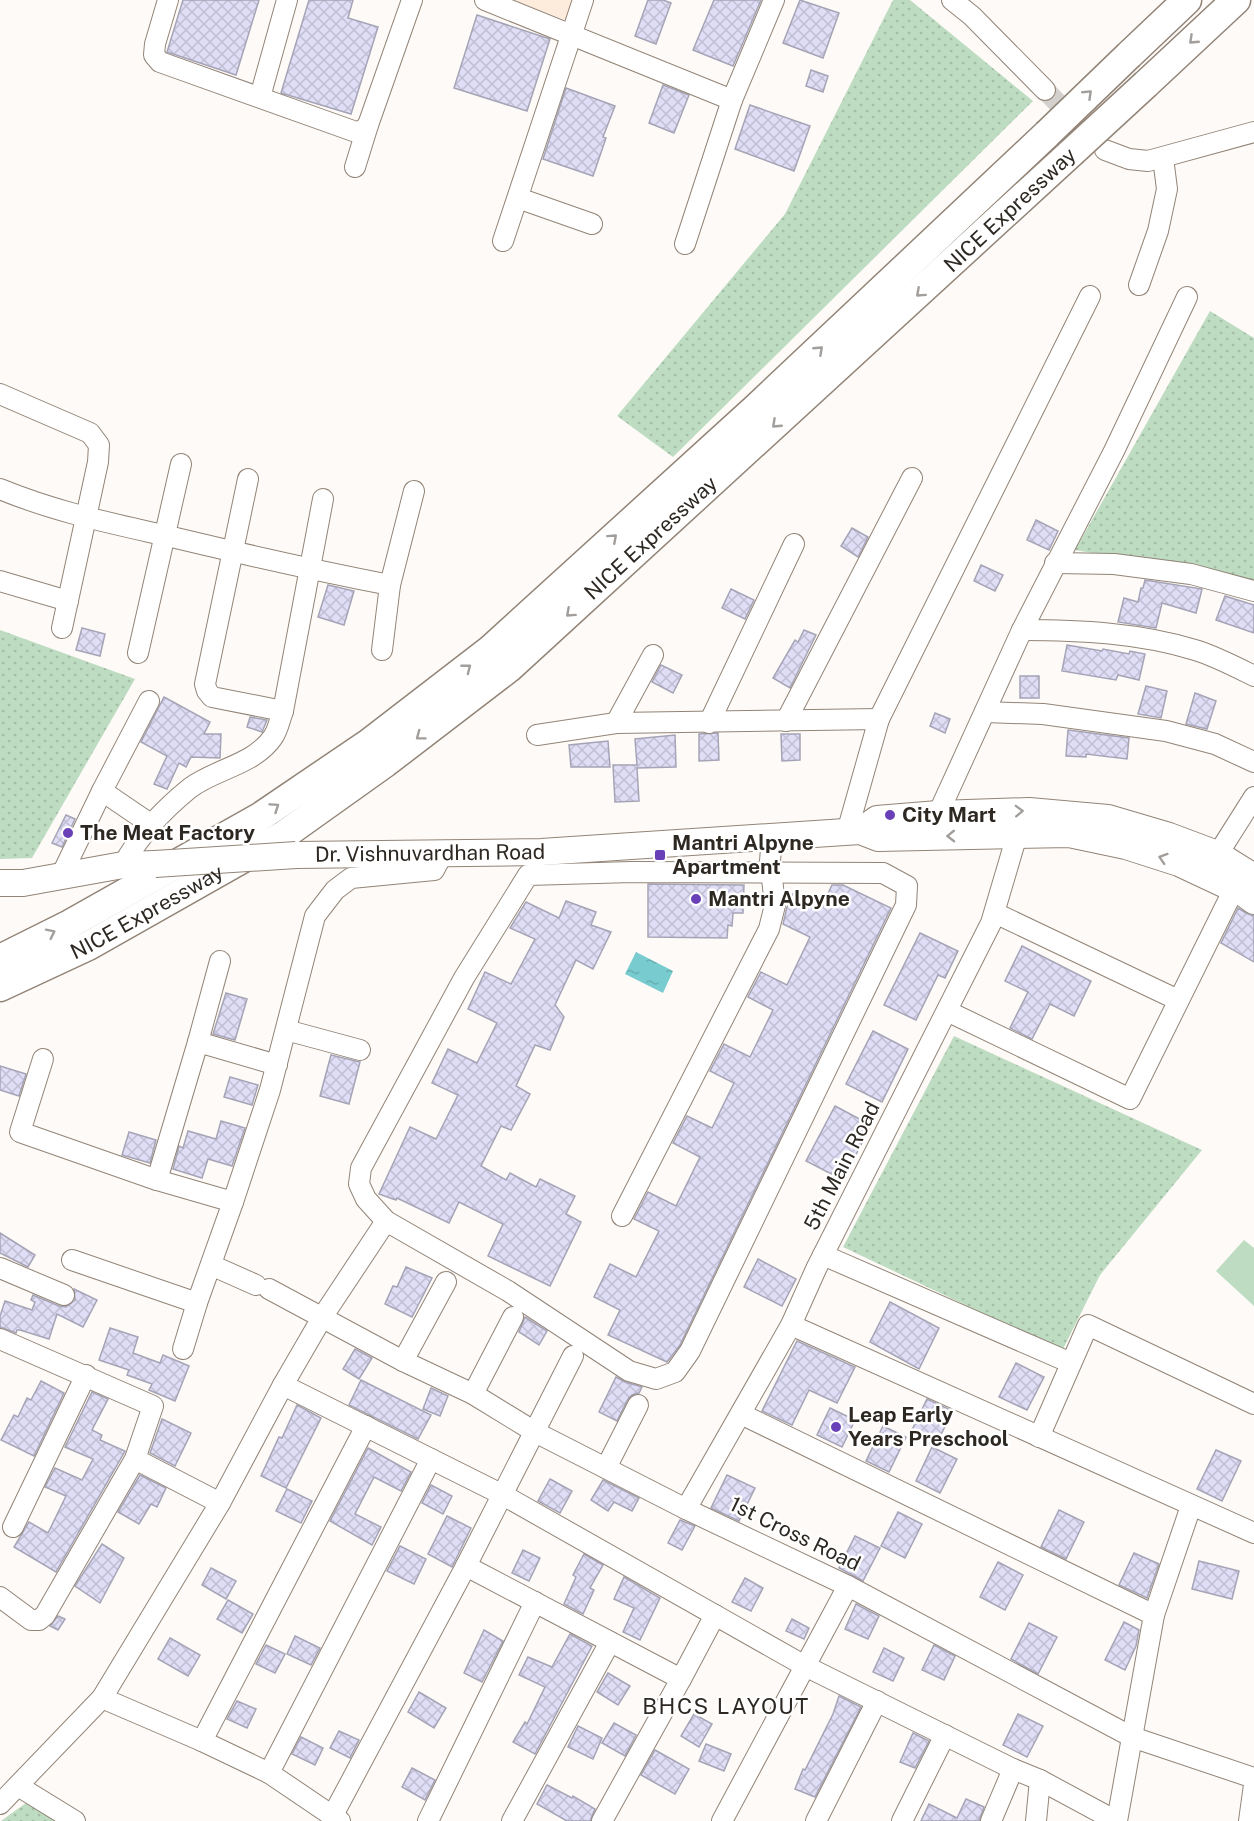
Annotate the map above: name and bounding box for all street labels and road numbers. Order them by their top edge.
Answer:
street label: NICE Expressway [939,142,1081,277]
street label: NICE Expressway [579,471,722,605]
street label: Dr. Vishnuvardhan Road [315,839,545,867]
street label: NICE Expressway [66,859,228,964]
street label: 5th Main Road [798,1097,885,1234]
street label: 1st Cross Road [726,1491,865,1576]

